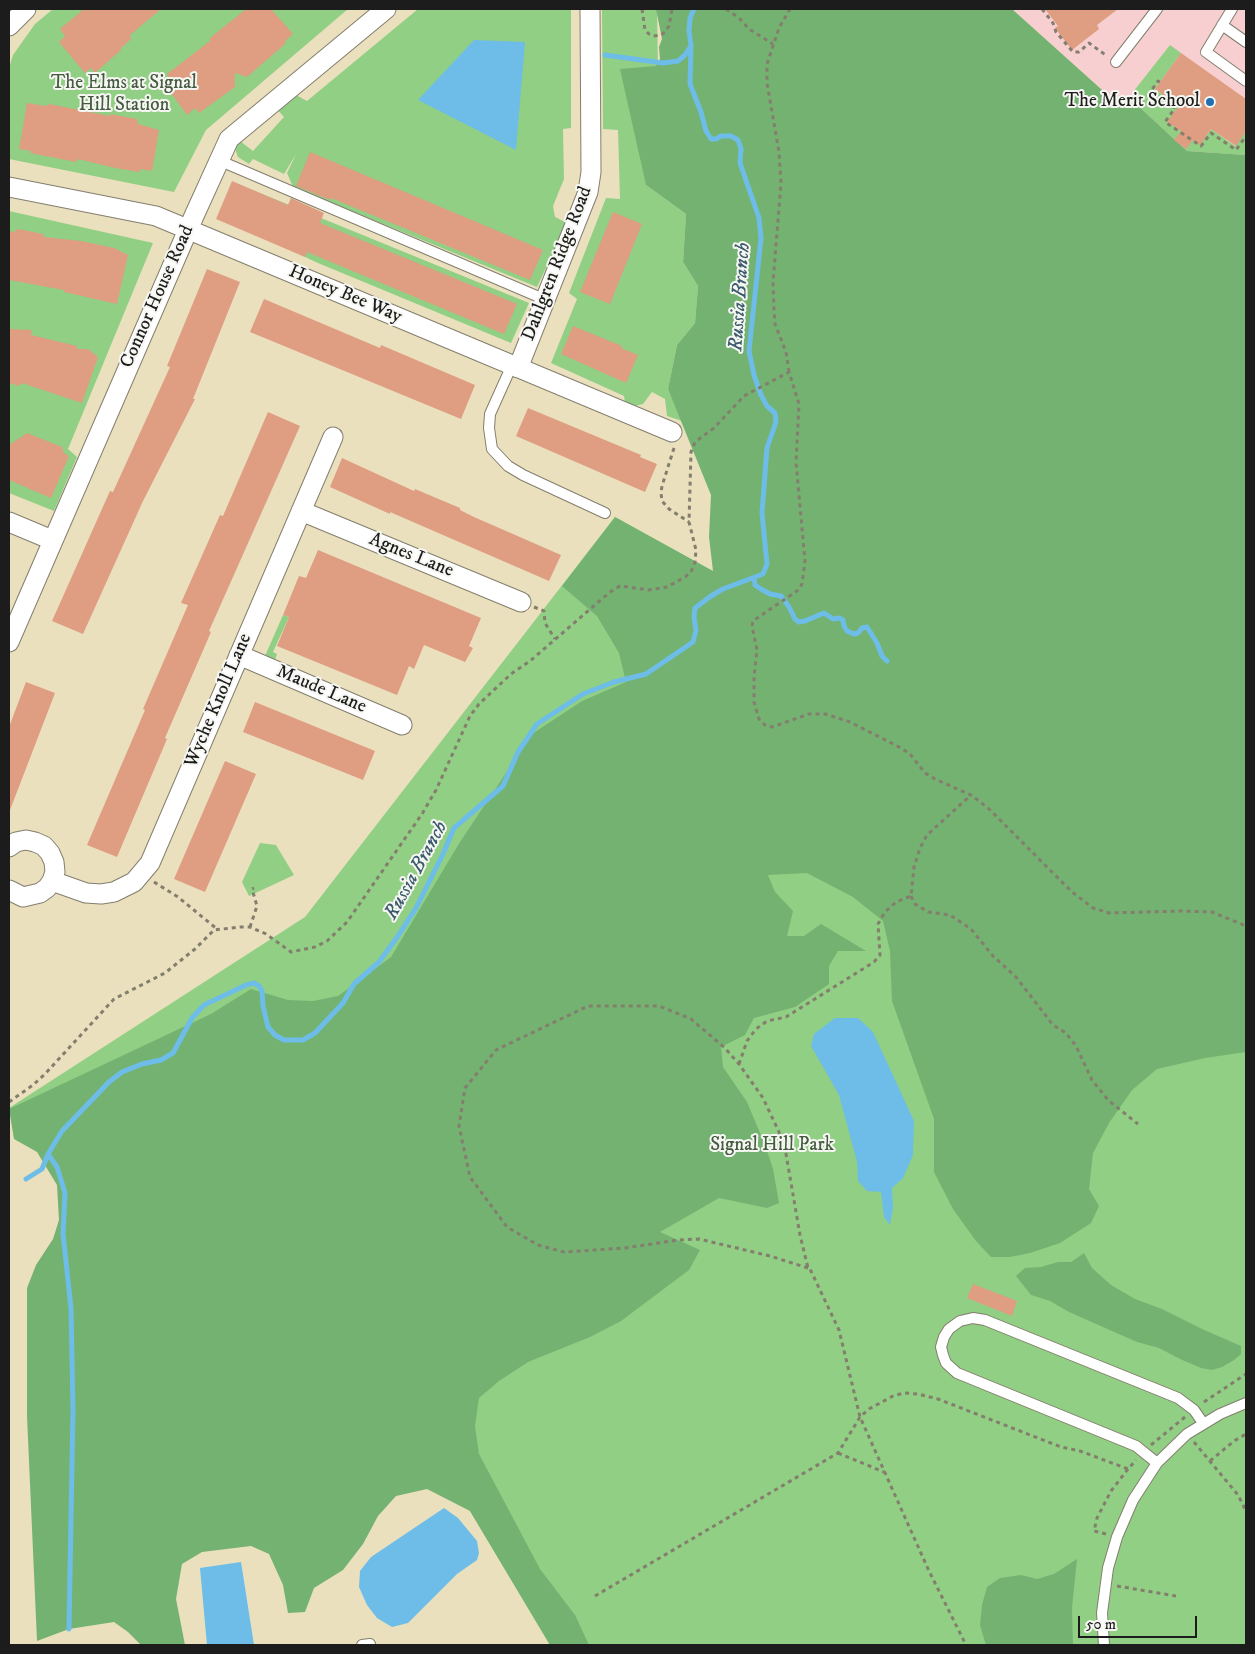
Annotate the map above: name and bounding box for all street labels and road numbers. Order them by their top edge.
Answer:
street label: Dahlgren Ridge Road [518,184,598,344]
street label: Connor House Road [116,222,200,372]
street label: Honey Bee Way [285,261,405,329]
street label: Agnes Lane [365,529,457,583]
street label: Wyche Knoll Lane [181,631,257,771]
street label: Maude Lane [273,661,369,719]

